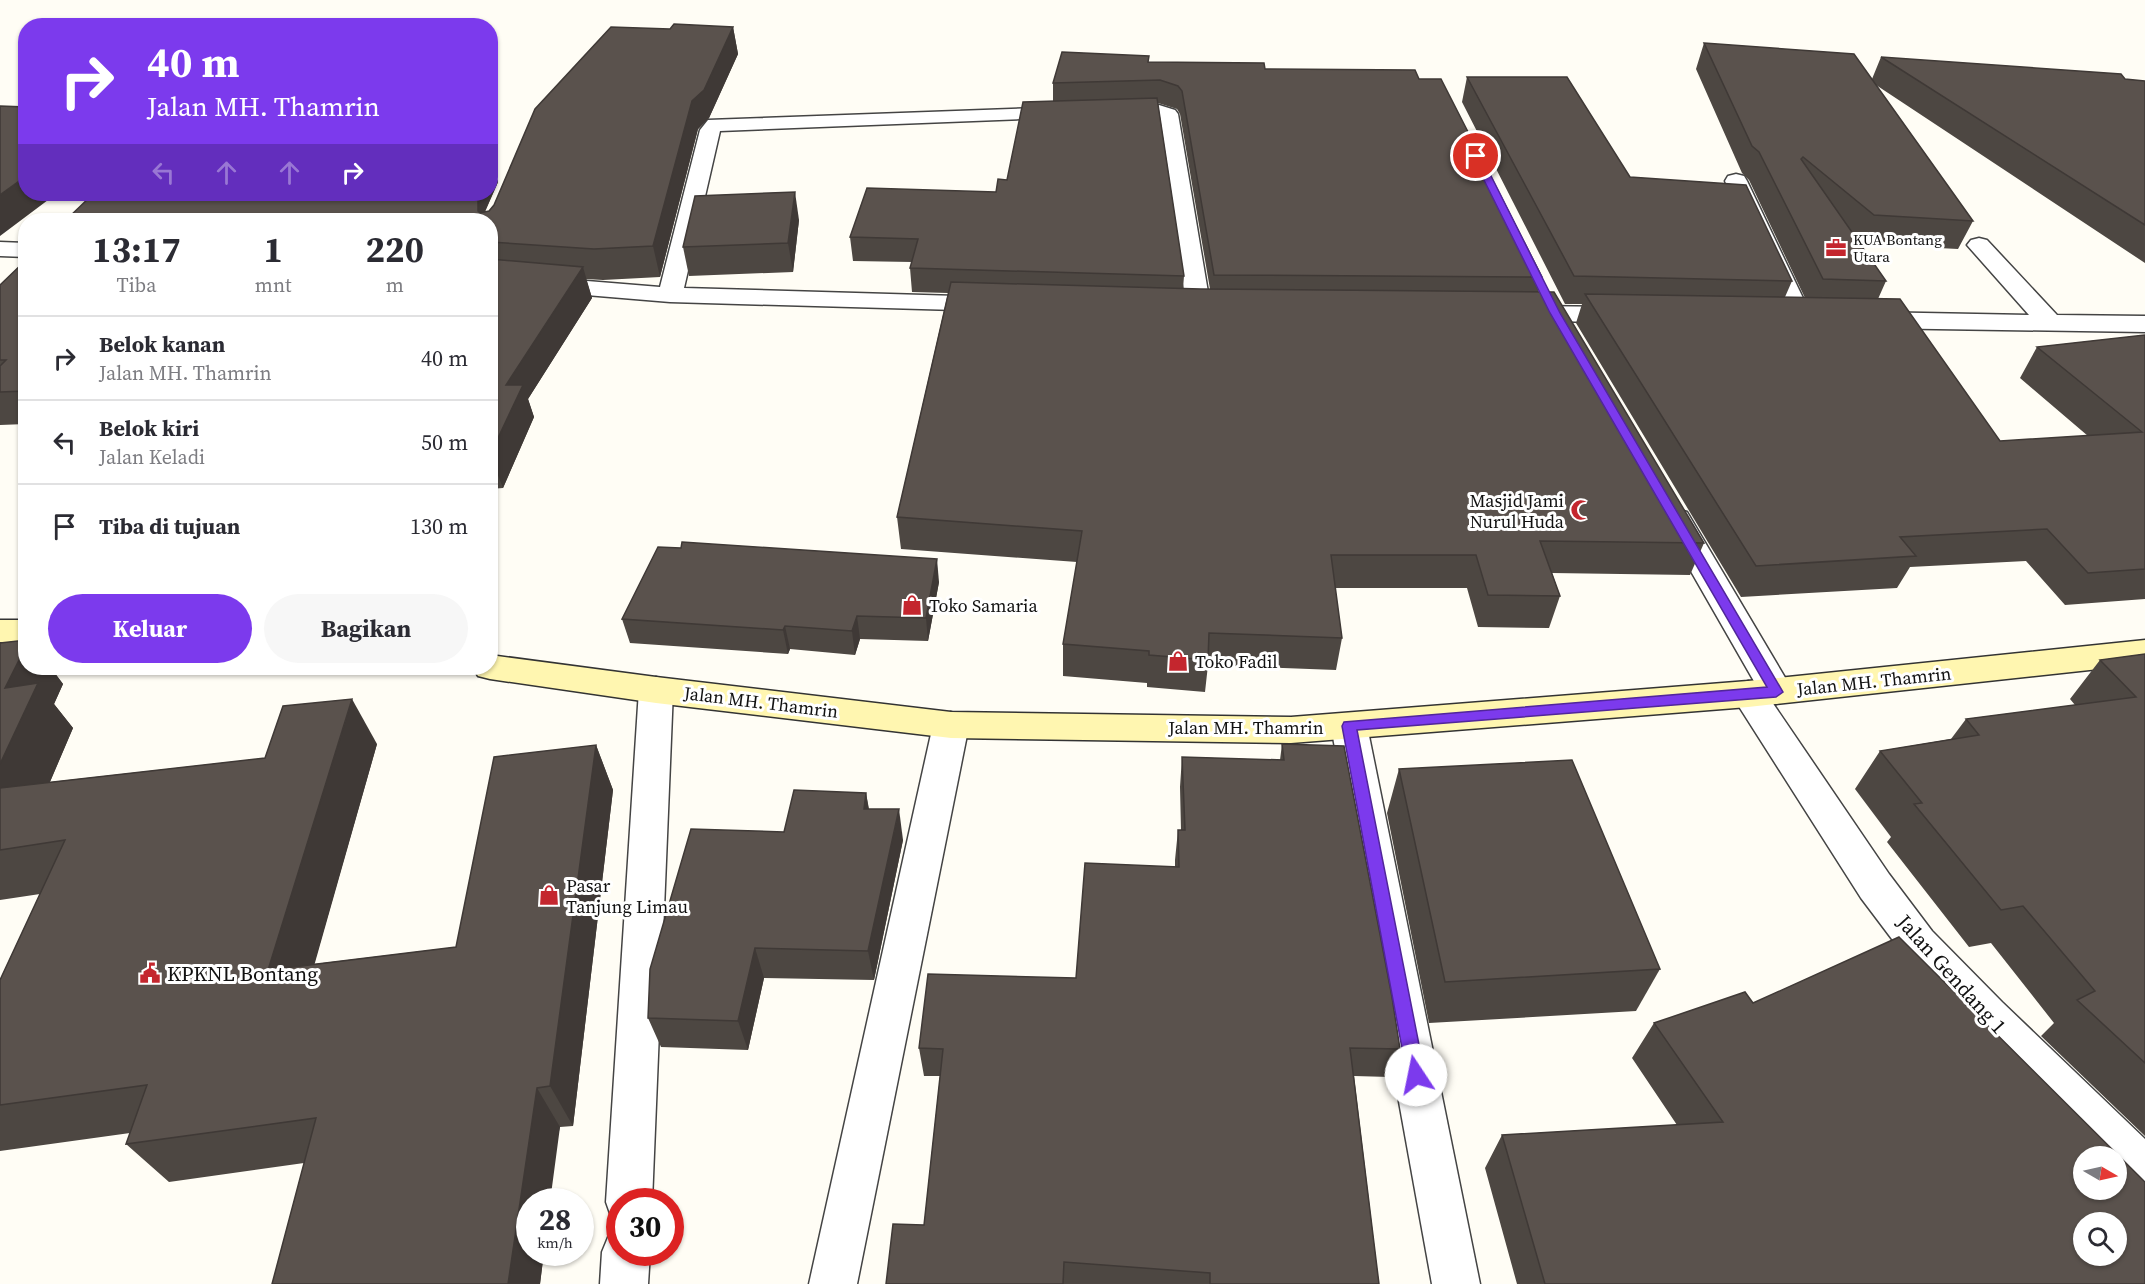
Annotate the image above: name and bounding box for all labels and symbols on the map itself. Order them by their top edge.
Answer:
pin [1450,130,1501,181]
place label: KUA Bontang Utara [1853,229,1942,267]
office icon: KUA Bontang Utara [1824,236,1848,260]
place label: Masjid Jami Nurul Huda [1469,488,1565,534]
mosque icon: Masjid Jami Nurul Huda [1569,498,1593,522]
shop icon: Toko Samaria [900,593,924,617]
place label: Toko Samaria [929,593,1038,618]
shop icon: Toko Fadil [1166,649,1190,673]
place label: Toko Fadil [1195,649,1278,674]
street label: Jalan MH. Thamrin [1794,660,1953,702]
street label: Jalan MH. Thamrin [681,680,840,724]
street label: Jalan MH. Thamrin [1167,715,1324,740]
place label: Pasar Tanjung Limau [566,873,688,919]
shop icon: Pasar Tanjung Limau [537,883,561,907]
street label: Jalan Gendang 1 [1890,907,2013,1040]
place label: KPKNL Bontang [167,959,318,988]
public building icon: KPKNL Bontang [138,961,162,985]
position arrow [1384,1043,1448,1107]
north arrow [2073,1146,2127,1200]
speed limit sign: 30 [606,1188,684,1266]

